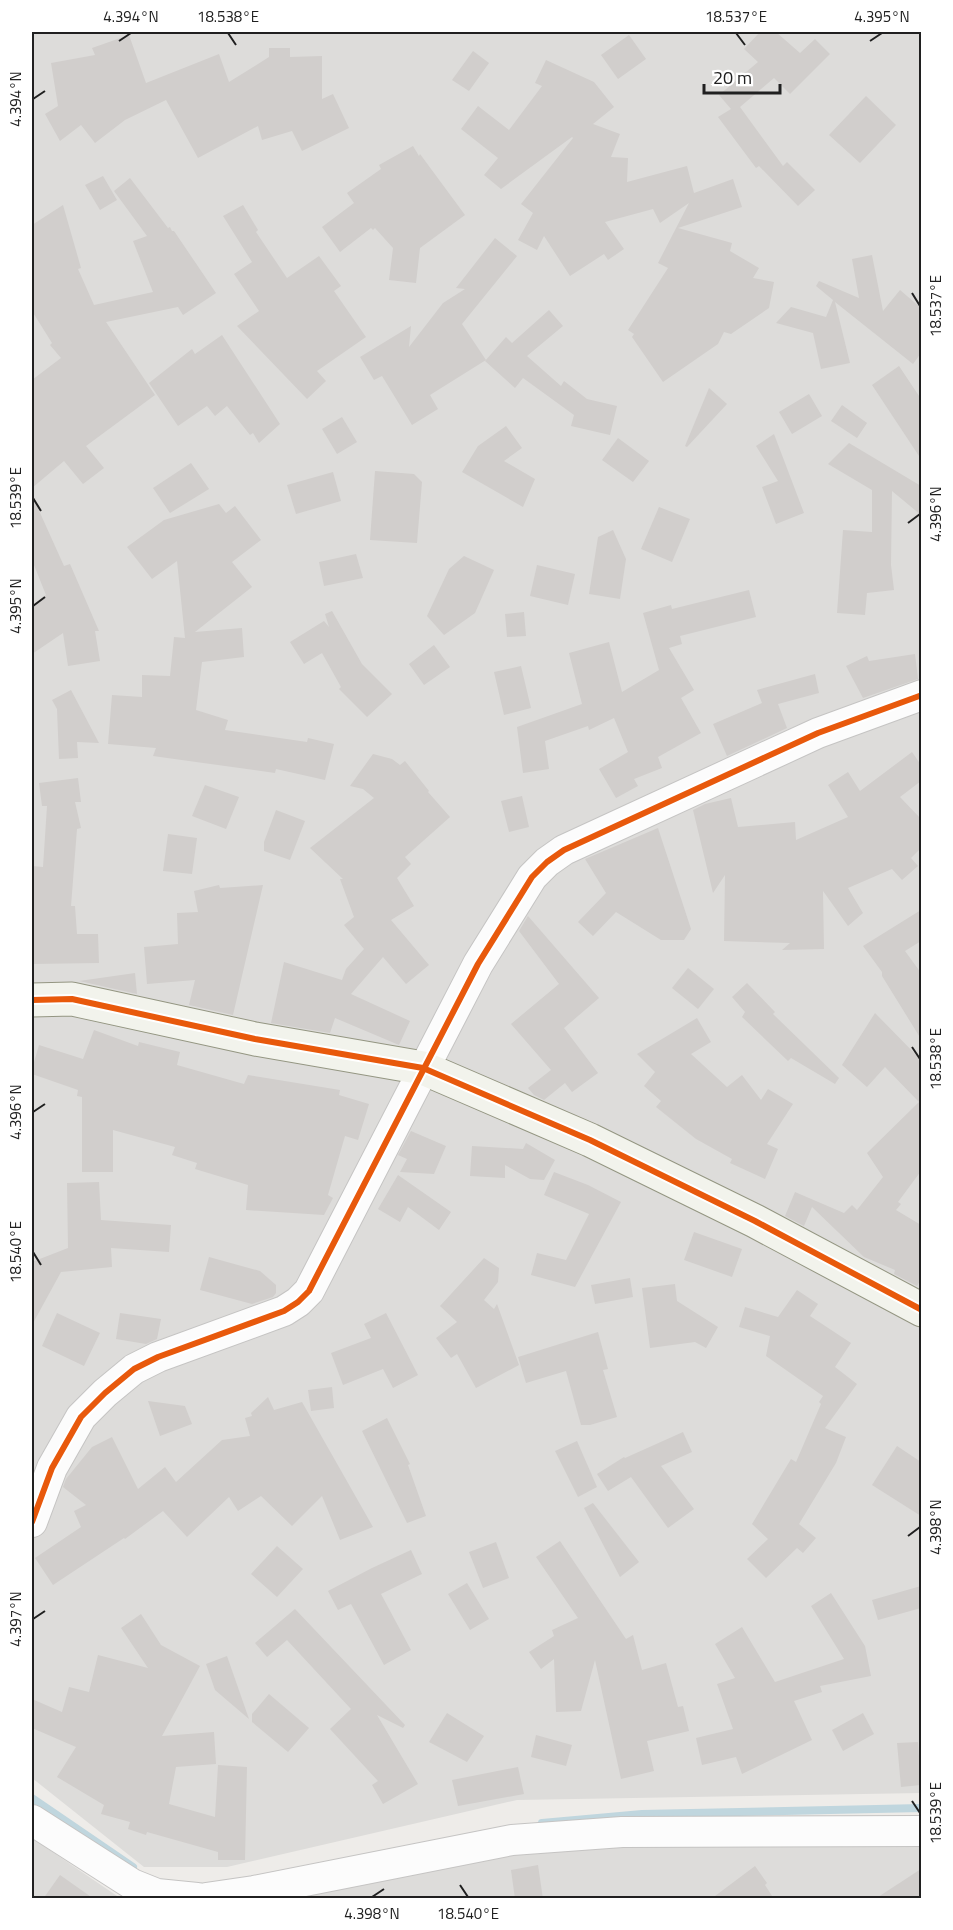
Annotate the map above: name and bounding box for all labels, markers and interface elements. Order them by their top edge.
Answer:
text: 4.394°N [103,5,159,28]
text: 18.538°E [197,5,259,28]
text: 18.537°E [705,5,767,28]
text: 4.395°N [854,5,910,28]
scale bar [704,57,780,95]
text: 20 m [713,64,752,91]
text: 4.394°N [4,71,27,127]
text: 18.537°E [924,275,947,337]
text: 18.539°E [4,467,27,529]
text: 4.396°N [924,486,947,542]
text: 4.395°N [4,578,27,634]
text: 18.538°E [924,1028,947,1090]
text: 4.396°N [4,1084,27,1140]
text: 18.540°E [4,1221,27,1283]
text: 4.398°N [924,1499,947,1555]
text: 4.397°N [4,1591,27,1647]
text: 18.539°E [924,1782,947,1844]
text: 4.398°N [344,1902,400,1925]
text: 18.540°E [437,1902,499,1925]

